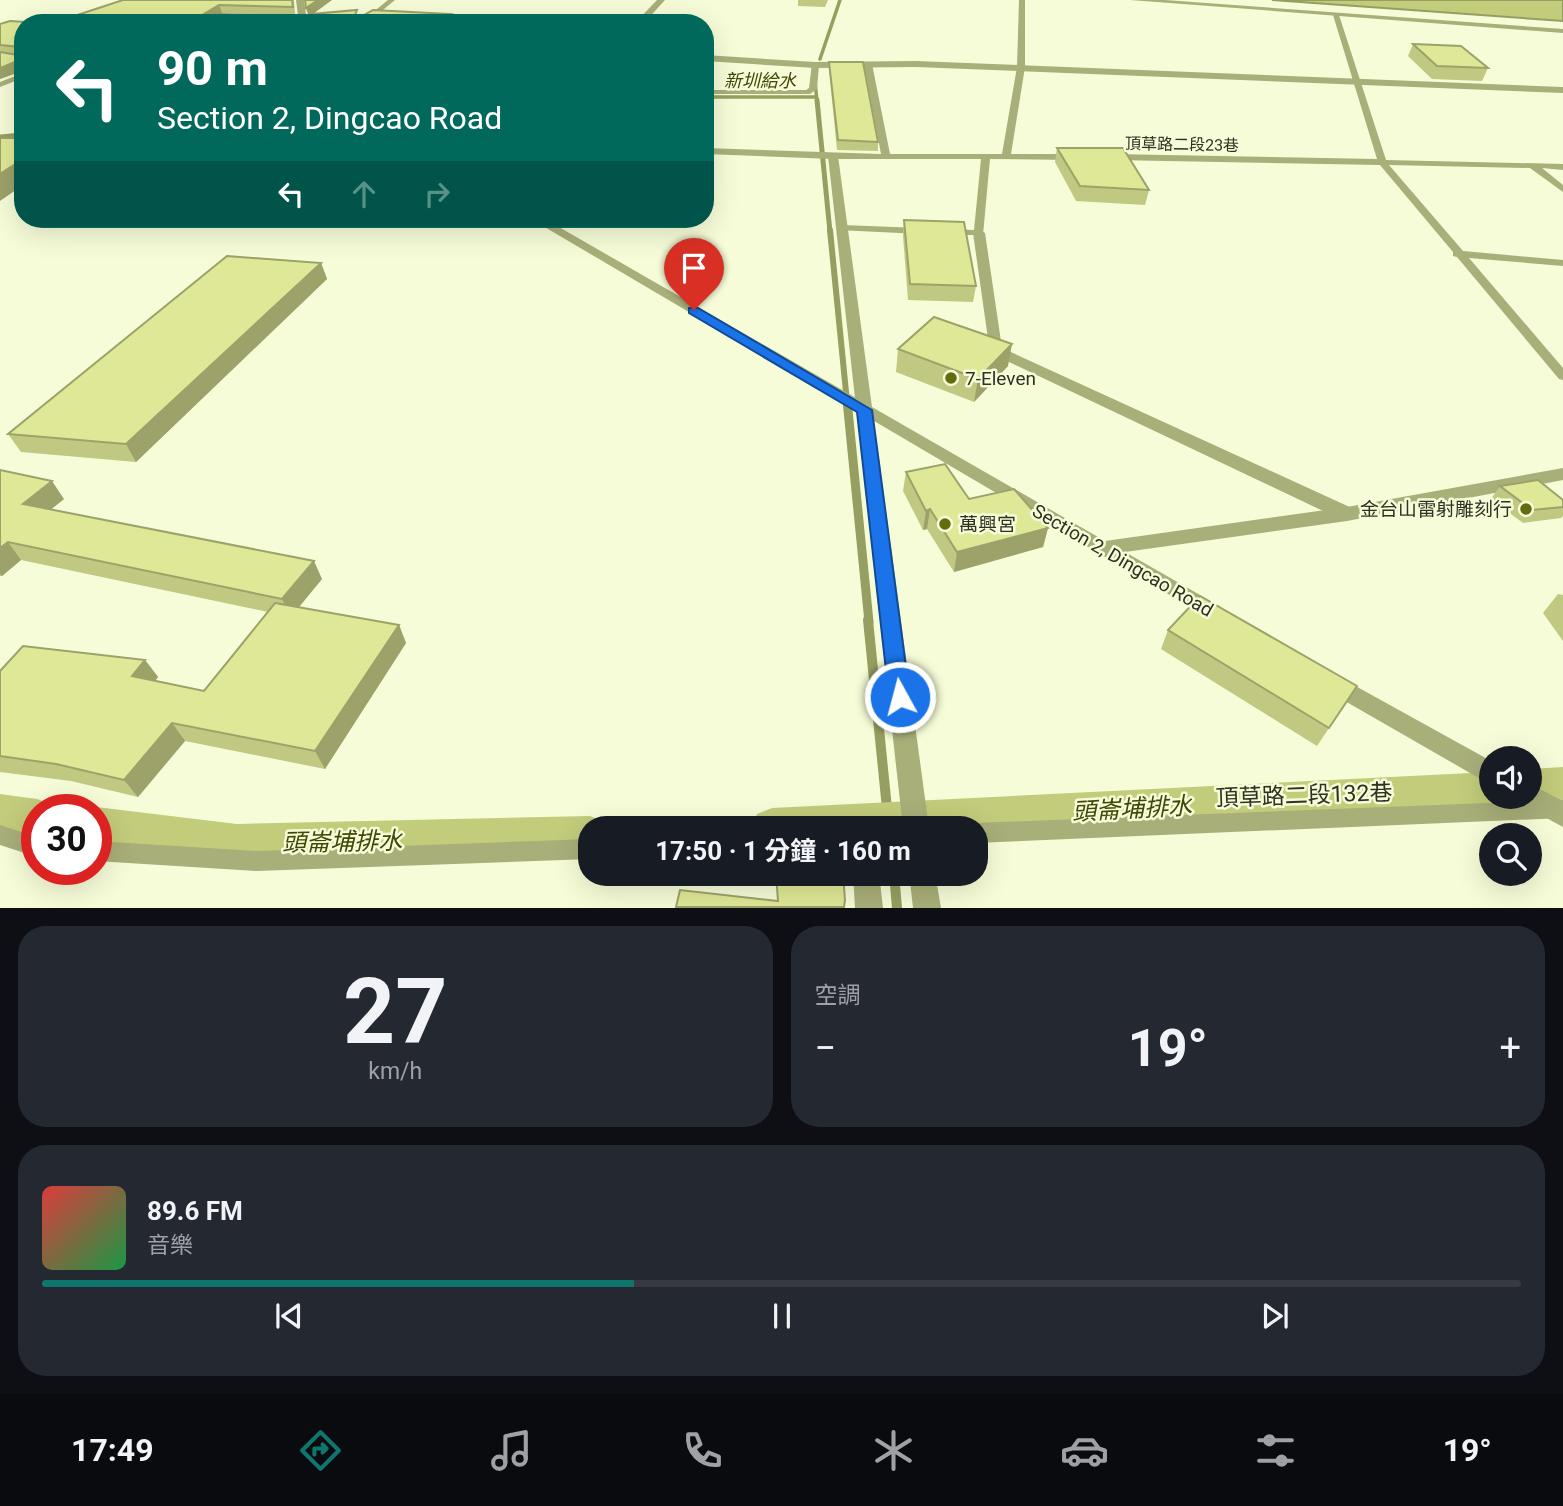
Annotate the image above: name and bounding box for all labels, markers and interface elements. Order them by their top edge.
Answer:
text: 90 m [157,40,268,97]
icon: left [42,42,133,133]
water label: 新圳給水 [724,70,797,91]
text: Section 2, Dingcao Road [157,99,502,137]
street label: 頂草路二段23巷 [1125,134,1239,155]
icon: left [272,175,310,213]
icon: ahead [345,175,383,213]
icon: right [418,175,456,213]
pin [664,238,724,310]
icon: arrive [675,249,713,287]
place label: 7-Eleven [965,367,1036,390]
marker: 7-Eleven [943,370,959,386]
place label: 金台山雷射雕刻行 [1360,498,1512,521]
street label: Section 2, Dingcao Road [1028,499,1217,622]
marker: 金台山雷射雕刻行 [1518,501,1534,517]
place label: 萬興宮 [959,513,1016,536]
marker: 萬興宮 [937,516,953,532]
position arrow [863,660,937,734]
map controls [1479,746,1542,886]
button: sound [1479,746,1542,809]
street label: 頂草路二段132巷 [1215,779,1393,812]
water label: 頭崙埔排水 [1071,792,1194,826]
speed limit sign: 30 [21,794,112,885]
button: search [1479,823,1542,886]
water label: 頭崙埔排水 [282,827,403,857]
text: 17:50 · 1 分鐘 · 160 m [655,836,911,866]
text: 27 [343,959,447,1065]
text: 空調 [815,982,861,1009]
text: 19° [1128,1018,1208,1079]
text: − [815,1026,836,1070]
text: + [1499,1026,1521,1070]
text: km/h [368,1058,422,1085]
text: 89.6 FM [147,1196,243,1226]
text: 音樂 [147,1232,193,1259]
icon: previous [270,1297,308,1335]
icon: pause [763,1297,801,1335]
icon: next [1256,1297,1294,1335]
icon: directions [296,1426,345,1475]
icon: music [487,1426,536,1475]
icon: phone [678,1426,727,1475]
icon: climate [869,1426,918,1475]
icon: car [1060,1426,1109,1475]
icon: filters [1251,1426,1300,1475]
text: 17:49 [71,1431,154,1469]
text: 19° [1443,1431,1492,1469]

